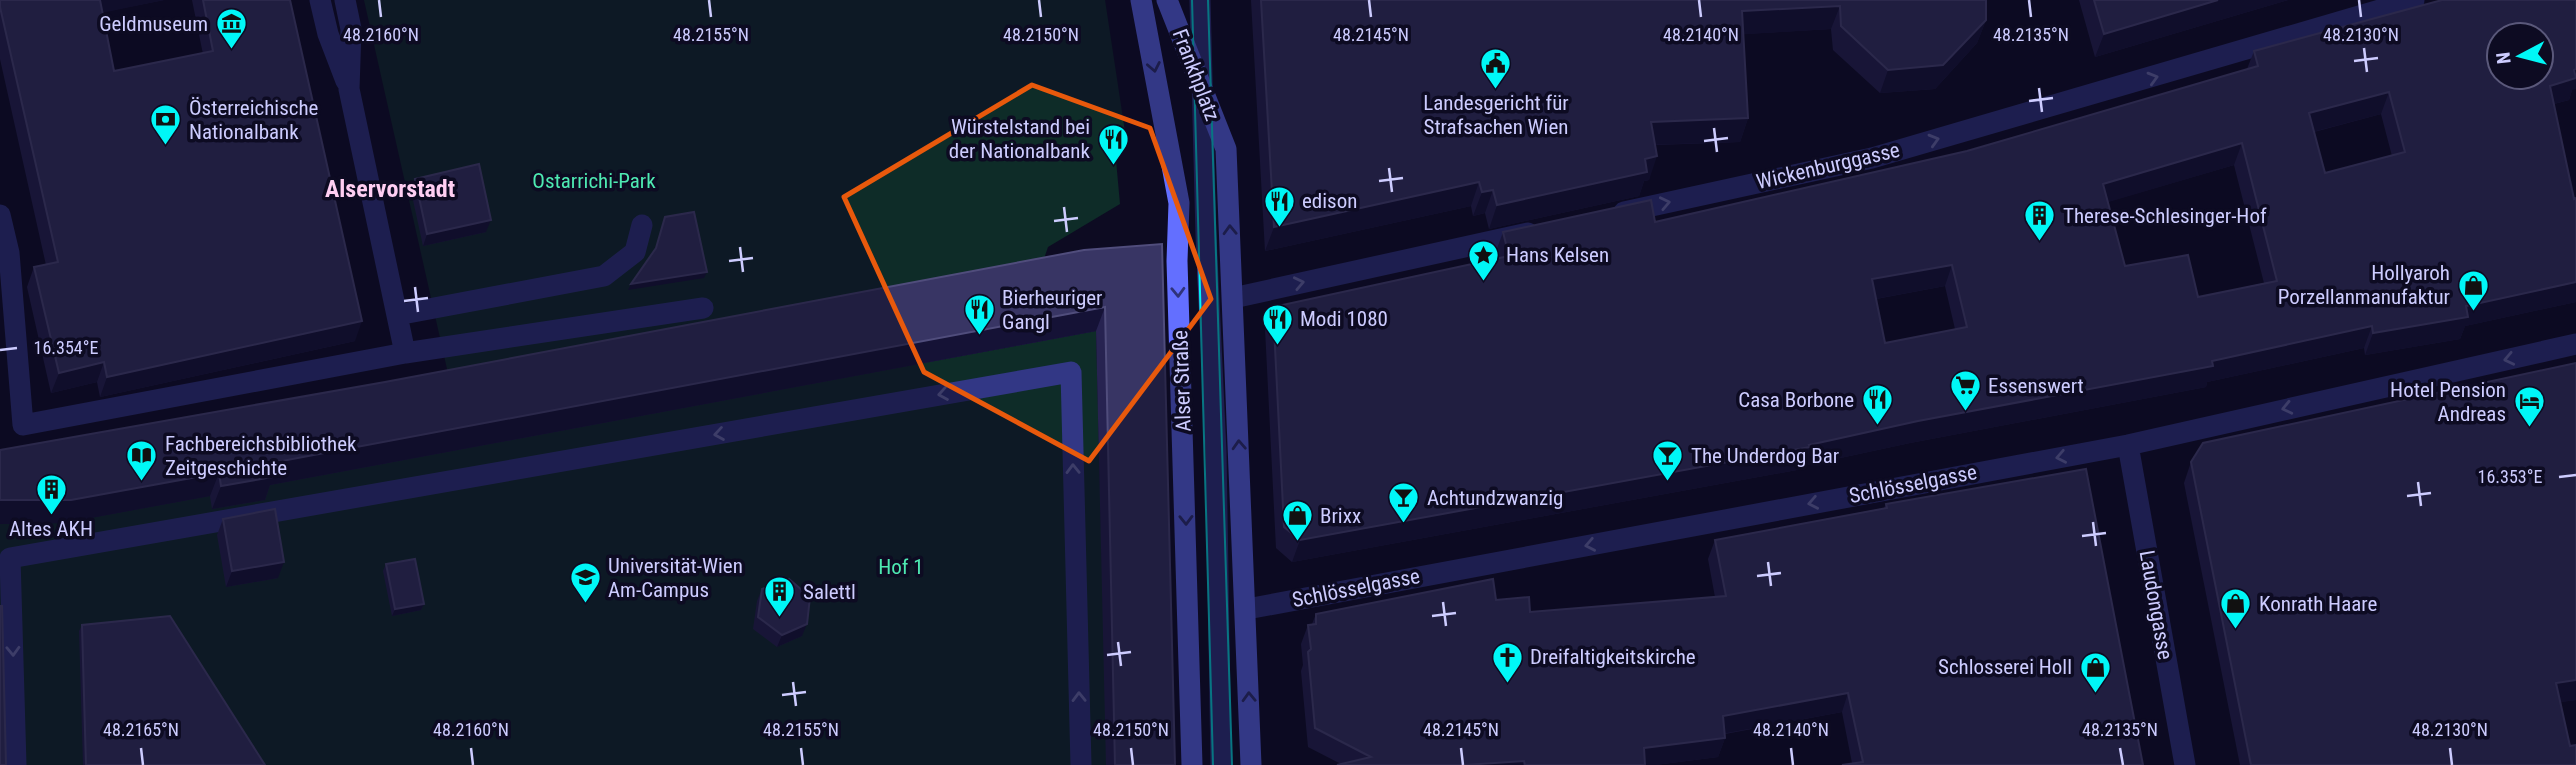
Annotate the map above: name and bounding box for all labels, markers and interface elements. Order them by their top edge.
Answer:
museum icon: Geldmuseum [214,7,248,51]
place label: Geldmuseum [99,12,208,36]
north arrow [2485,21,2555,91]
text: 48.2160°N [343,24,419,45]
text: 48.2155°N [673,24,749,45]
text: 48.2150°N [1003,24,1079,45]
text: 48.2145°N [1333,24,1409,45]
text: 48.2140°N [1663,24,1739,45]
text: 48.2135°N [1993,24,2069,45]
text: 48.2130°N [2323,24,2399,45]
street label: Frankhplatz [1168,26,1224,124]
public building icon: Landesgericht für Strafsachen Wien [1479,46,1513,90]
text: N [2491,51,2516,65]
one-way arrow [1145,61,1160,73]
one-way arrow [2147,72,2159,86]
place label: Landesgericht für Strafsachen Wien [1423,91,1569,139]
place label: Österreichische Nationalbank [189,96,319,144]
bank icon: Österreichische Nationalbank [149,103,183,147]
place label: Würstelstand bei der Nationalbank [949,115,1091,163]
restaurant icon: Würstelstand bei der Nationalbank [1096,122,1130,166]
one-way arrow [1928,134,1940,148]
street label: Wickenburggasse [1754,138,1902,194]
park label: Ostarrichi-Park [532,169,656,193]
district label: Alservorstadt [325,175,455,203]
restaurant icon: edison [1262,184,1296,228]
place label: edison [1302,189,1357,213]
one-way arrow [1659,197,1671,211]
building icon: Therese-Schlesinger-Hof [2023,199,2057,243]
place label: Therese-Schlesinger-Hof [2063,204,2267,228]
one-way arrow [1222,224,1237,235]
place icon: Hans Kelsen [1466,238,1500,282]
place label: Hans Kelsen [1506,243,1609,267]
place label: Hollyaroh Porzellanmanufaktur [2278,261,2450,309]
shop icon: Hollyaroh Porzellanmanufaktur [2456,268,2490,312]
one-way arrow [1293,277,1305,292]
place label: Bierheuriger Gangl [1002,286,1102,334]
one-way arrow [1171,287,1186,298]
restaurant icon: Bierheuriger Gangl [962,293,996,337]
restaurant icon: Modi 1080 [1260,302,1294,346]
place label: Modi 1080 [1300,307,1388,331]
street label: Alser Straße [1168,330,1196,432]
text: 16.354°E [34,337,98,358]
one-way arrow [2503,350,2515,365]
supermarket icon: Essenswert [1948,369,1982,413]
place label: Essenswert [1988,374,2084,398]
place label: Hotel Pension Andreas [2390,378,2506,426]
restaurant icon: Casa Borbone [1860,383,1894,427]
hotel icon: Hotel Pension Andreas [2512,385,2546,429]
one-way arrow [937,386,949,401]
place label: Casa Borbone [1738,388,1854,412]
one-way arrow [2281,399,2293,414]
one-way arrow [713,426,725,441]
place label: Fachbereichsbibliothek Zeitgeschichte [165,432,357,480]
library icon: Fachbereichsbibliothek Zeitgeschichte [125,439,159,483]
one-way arrow [1232,439,1247,450]
bar icon: The Underdog Bar [1651,439,1685,483]
place label: The Underdog Bar [1691,444,1839,468]
one-way arrow [2055,449,2067,464]
street label: Schlösselgasse [1847,460,1979,508]
one-way arrow [1066,464,1081,475]
text: 16.353°E [2478,466,2542,487]
building icon: Altes AKH [34,472,68,516]
bar icon: Achtundzwanzig [1387,481,1421,525]
place label: Achtundzwanzig [1427,486,1563,510]
one-way arrow [1807,495,1819,510]
shop icon: Brixx [1280,499,1314,543]
place label: Brixx [1320,504,1361,528]
one-way arrow [1179,514,1194,525]
place label: Altes AKH [9,517,93,541]
one-way arrow [1584,536,1596,551]
street label: Laudongasse [2135,548,2177,662]
place label: Universität-Wien Am-Campus [608,554,743,602]
park label: Hof 1 [878,555,924,579]
school or university icon: Universität-Wien Am-Campus [568,561,602,605]
street label: Schlösselgasse [1290,564,1422,612]
building icon: Salettl [763,575,797,619]
place label: Salettl [803,580,856,604]
shop icon: Konrath Haare [2219,587,2253,631]
place label: Konrath Haare [2259,592,2377,616]
church icon: Dreifaltigkeitskirche [1490,640,1524,684]
place label: Dreifaltigkeitskirche [1530,645,1696,669]
one-way arrow [5,646,21,657]
shop icon: Schlosserei Holl [2078,650,2112,694]
place label: Schlosserei Holl [1938,655,2072,679]
one-way arrow [1071,691,1087,702]
one-way arrow [1242,691,1257,702]
text: 48.2165°N [103,719,179,740]
text: 48.2160°N [433,719,509,740]
text: 48.2155°N [763,719,839,740]
text: 48.2150°N [1093,719,1169,740]
text: 48.2145°N [1423,719,1499,740]
text: 48.2140°N [1753,719,1829,740]
text: 48.2135°N [2082,719,2158,740]
text: 48.2130°N [2412,719,2488,740]

